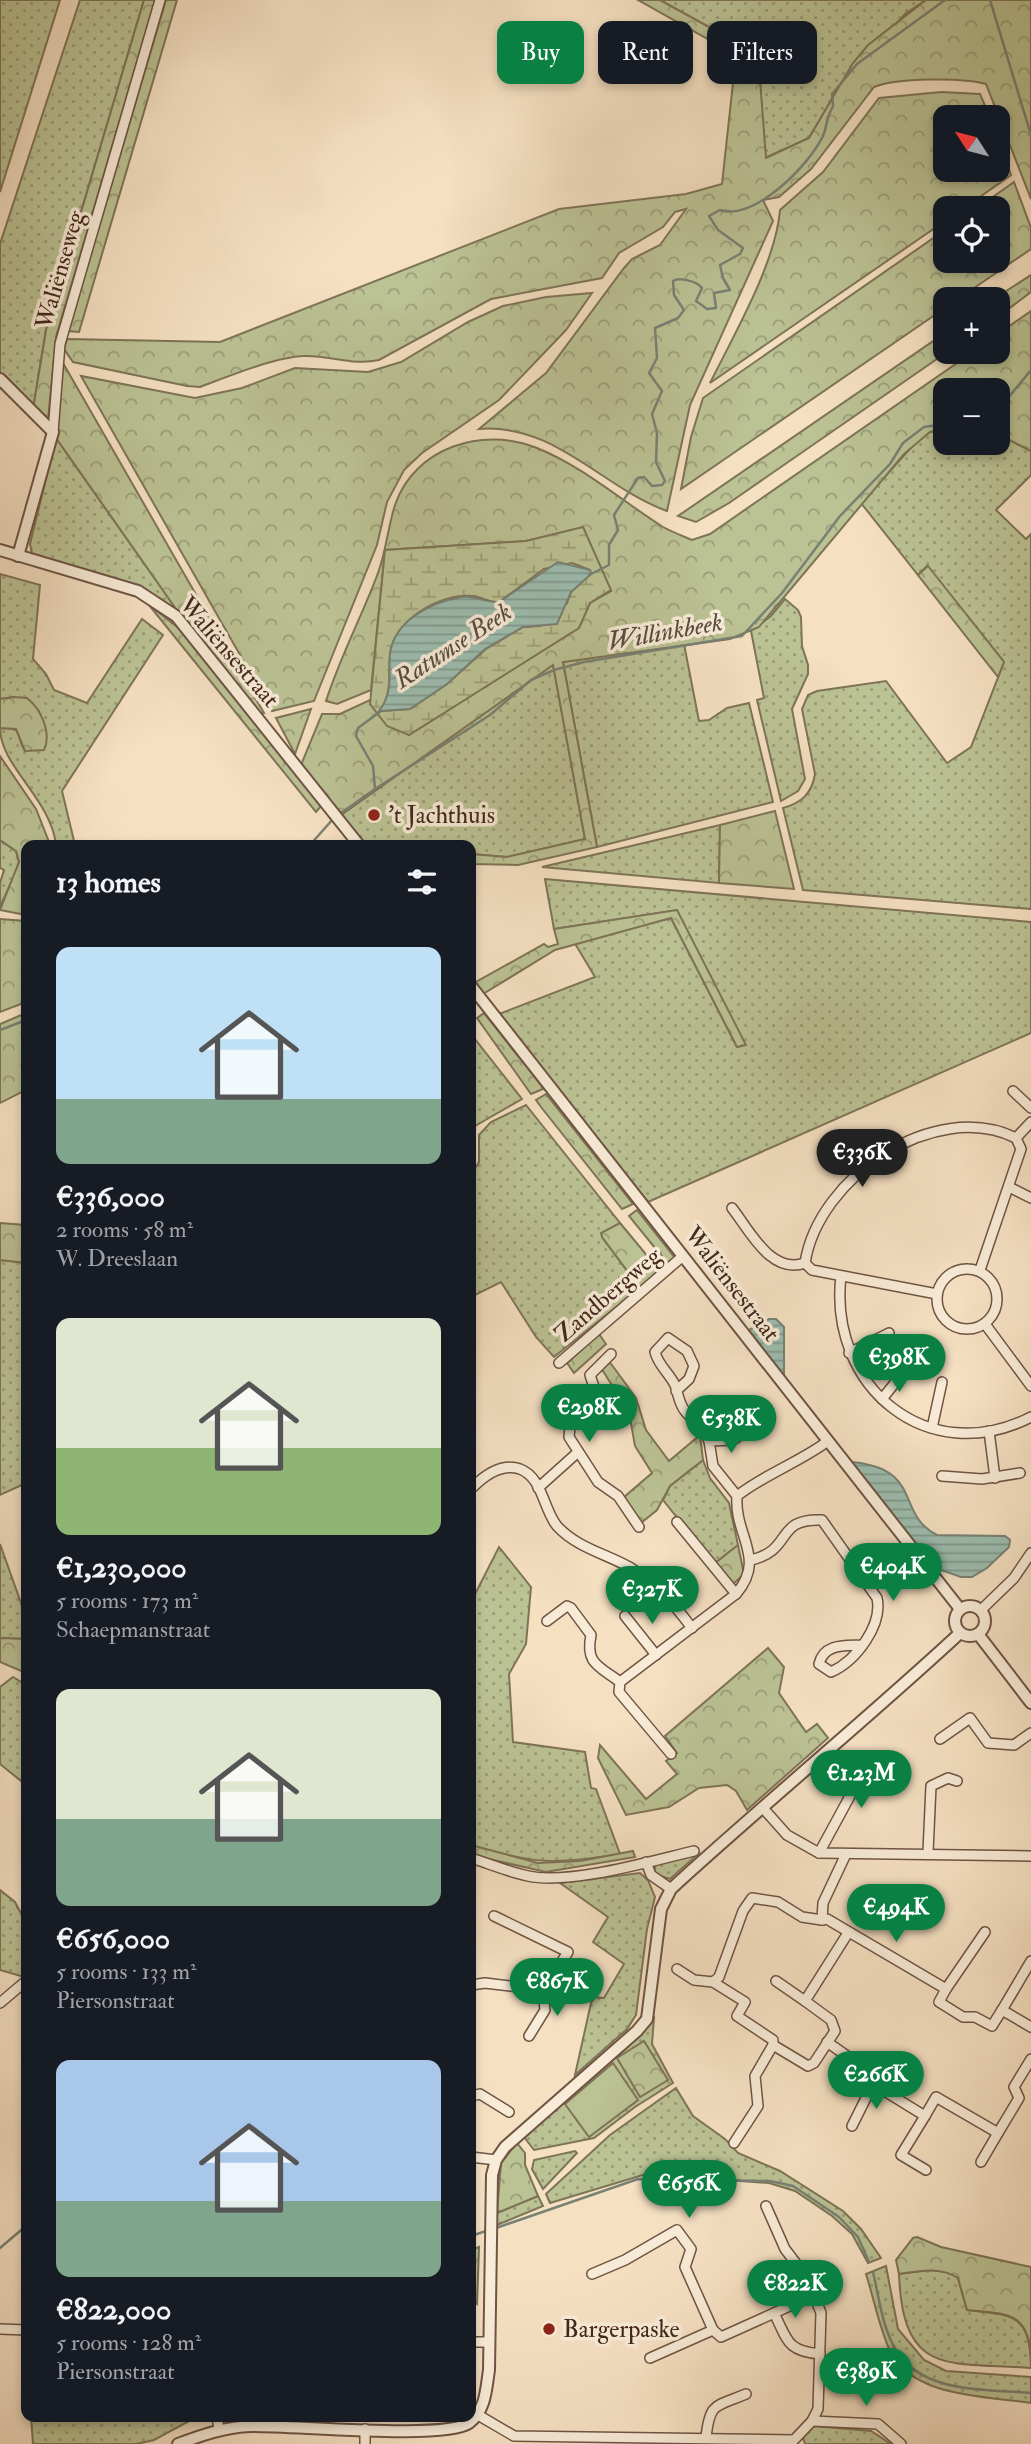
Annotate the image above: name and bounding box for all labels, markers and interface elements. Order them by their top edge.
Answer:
chip: Buy [497,21,584,84]
chip: Rent [598,21,693,84]
chip: Filters [707,21,817,84]
north arrow [933,105,1010,182]
map controls [933,105,1010,455]
button: locate [933,196,1010,273]
street label: Waliënseweg [28,206,92,334]
button: + [933,287,1010,364]
button: − [933,378,1010,455]
street label: Waliënsestraat [171,589,286,714]
water label: Ratumse Beek [387,596,518,696]
water label: Willinkbeek [605,606,725,658]
place label: 't Jachthuis [388,800,495,831]
marker: 't Jachthuis [366,807,382,823]
icon: filters [403,863,441,901]
text: 13 homes [56,864,161,901]
icon: home [186,992,312,1118]
pin: €336K [813,1130,911,1189]
text: €336K [833,1137,891,1166]
text: €336,000 [56,1178,165,1215]
text: 2 rooms · 58 m² [56,1215,193,1244]
street label: Waliënsestraat [677,1219,787,1348]
street label: Zandbergweg [548,1240,668,1350]
text: W. Dreeslaan [56,1244,178,1273]
pin: €398K [850,1334,948,1394]
text: €398K [869,1342,929,1371]
icon: home [186,1363,312,1489]
pin: €298K [540,1384,638,1444]
text: €298K [557,1392,621,1421]
pin: €538K [682,1396,780,1455]
text: €538K [701,1403,761,1432]
pin: €404K [844,1544,942,1603]
text: €1,230,000 [56,1549,187,1586]
text: €404K [860,1551,926,1580]
pin: €327K [603,1566,701,1626]
text: €327K [622,1574,682,1603]
text: 5 rooms · 173 m² [56,1586,198,1615]
text: Schaepmanstraat [56,1615,210,1644]
icon: home [186,1734,312,1860]
pin: €1.23M [804,1750,918,1810]
text: €1.23M [827,1758,895,1787]
pin: €494K [847,1884,945,1944]
text: €494K [863,1892,929,1921]
text: €656,000 [56,1920,170,1957]
text: 5 rooms · 133 m² [56,1957,197,1986]
pin: €867K [508,1958,606,2018]
text: €867K [526,1966,588,1995]
text: Piersonstraat [56,1986,175,2015]
pin: €266K [827,2052,925,2111]
text: €266K [844,2059,908,2088]
icon: home [186,2105,312,2231]
pin: €656K [640,2160,738,2220]
text: €656K [658,2168,720,2197]
pin: €822K [746,2260,844,2320]
text: €822K [763,2268,827,2297]
text: €822,000 [56,2291,171,2328]
place label: Bargerpaske [563,2314,680,2345]
marker: Bargerpaske [541,2321,557,2337]
text: 5 rooms · 128 m² [56,2328,201,2357]
pin: €389K [817,2348,915,2408]
text: €389K [836,2356,896,2385]
text: Piersonstraat [56,2357,175,2386]

